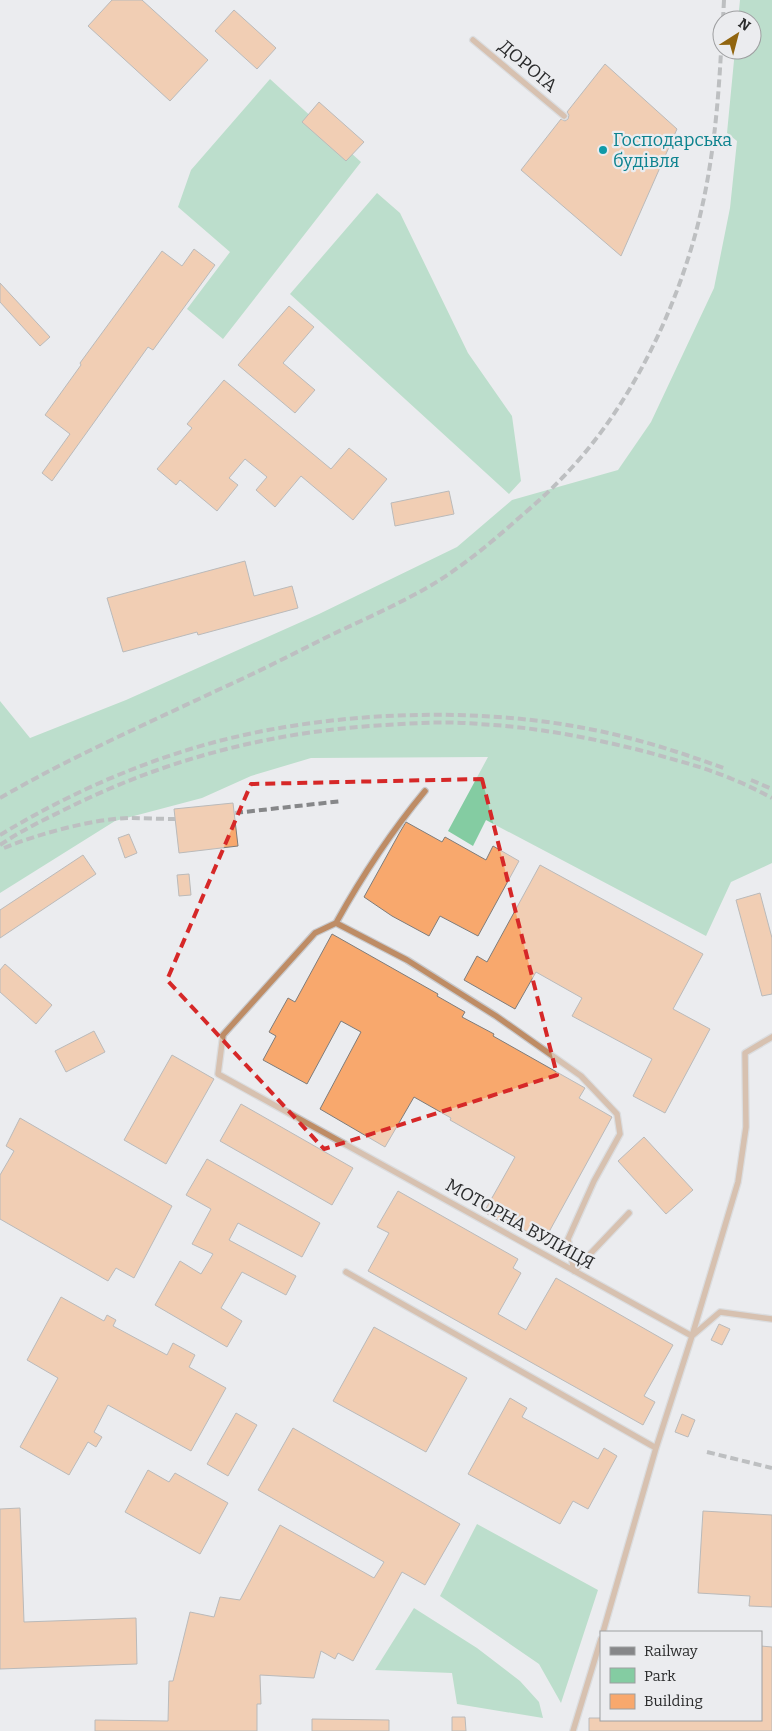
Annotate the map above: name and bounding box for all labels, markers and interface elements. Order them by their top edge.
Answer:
north arrow [712,10,762,60]
text: N [735,15,754,35]
street label: ДОРОГА [494,35,562,97]
place label: Господарська будівля [613,129,732,172]
marker: Господарська будівля [597,144,609,156]
street label: МОТОРНА ВУЛИЦЯ [442,1174,598,1274]
legend [600,1631,762,1721]
text: Railway [644,1642,698,1660]
text: Park [644,1667,676,1685]
text: Building [644,1692,703,1710]

